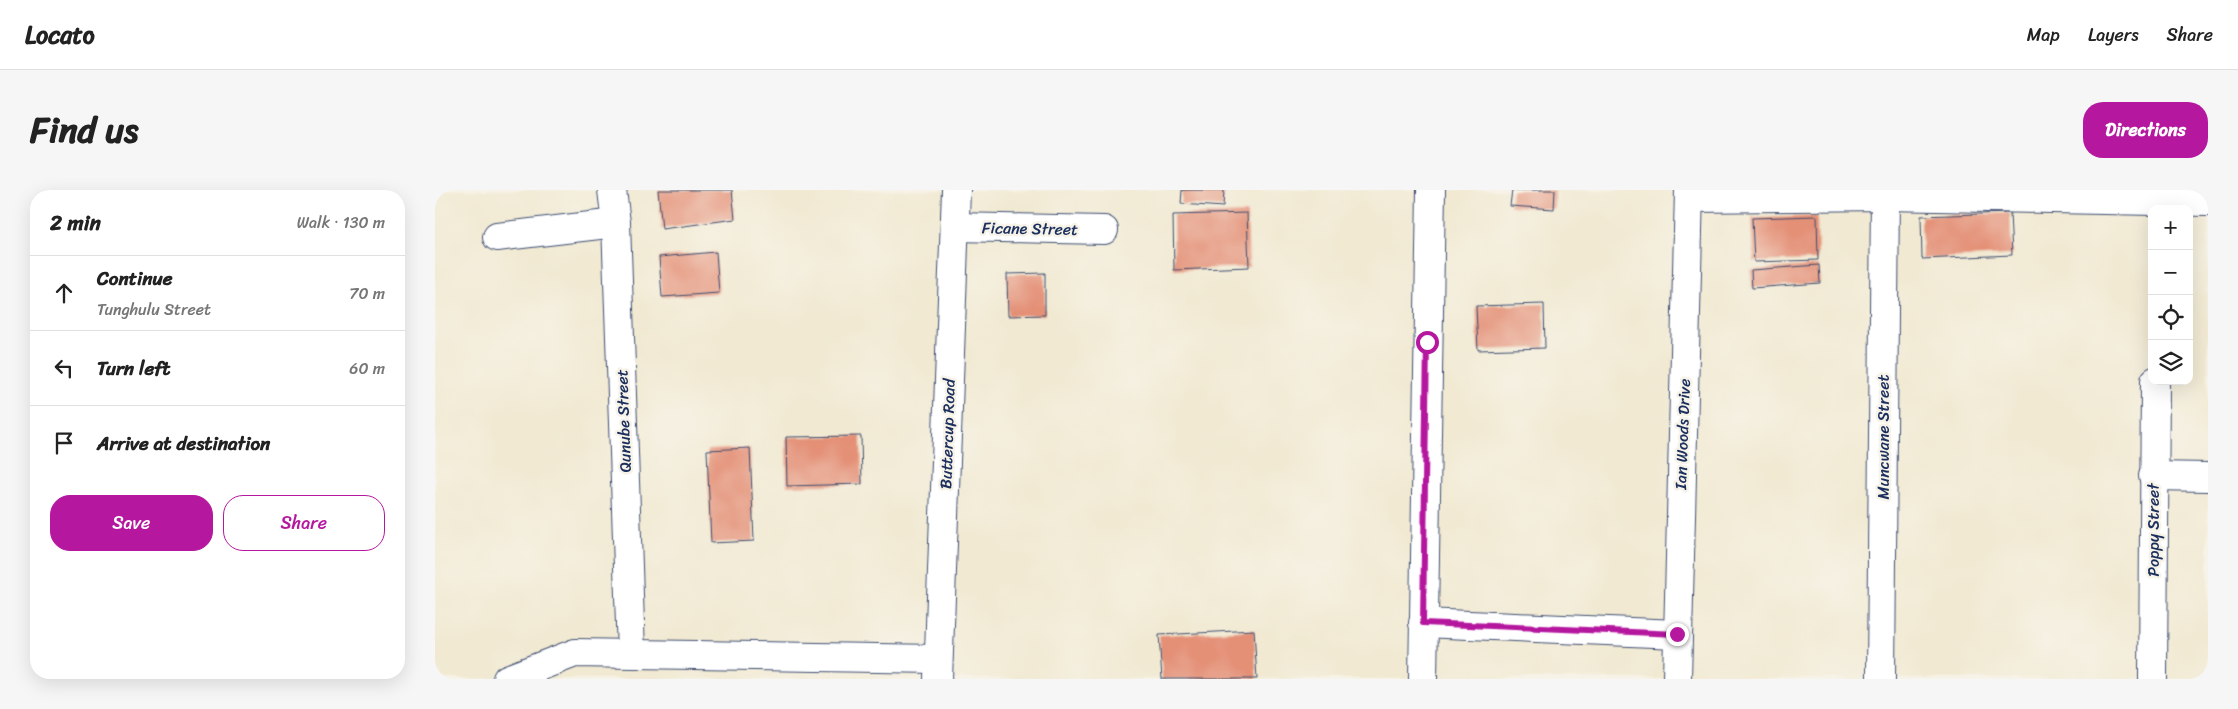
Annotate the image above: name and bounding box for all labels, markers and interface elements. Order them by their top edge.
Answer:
text: Locato [25,14,95,56]
text: Map [2027,19,2060,51]
text: Layers [2088,19,2139,51]
text: Share [2167,19,2213,51]
text: Find us [30,99,138,161]
button: Directions [2083,102,2208,158]
text: 2 min [50,204,101,242]
map controls [2148,205,2193,385]
button: + [2148,205,2193,250]
text: Walk · 130 m [297,208,385,237]
street label: Ficane Street [982,213,1078,244]
button: − [2148,250,2193,295]
text: Continue [97,262,173,295]
icon: ahead [50,279,78,307]
text: 70 m [349,279,385,308]
text: Tunghulu Street [97,295,211,324]
button: locate [2148,295,2193,340]
route start [1416,331,1439,354]
button: layers [2148,340,2193,385]
text: Turn left [97,352,170,385]
icon: left [50,354,78,382]
text: 60 m [349,354,385,383]
street label: Qunube Street [607,369,640,473]
street label: Muncwane Street [1869,375,1898,499]
street label: Buttercup Road [931,377,964,490]
street label: Ian Woods Drive [1666,378,1699,491]
text: Arrive at destination [97,427,270,460]
icon: arrive [50,429,78,457]
street label: Poppy Street [2139,483,2168,577]
button: Save [50,495,213,551]
button: Share [223,495,385,551]
route end [1666,623,1689,646]

